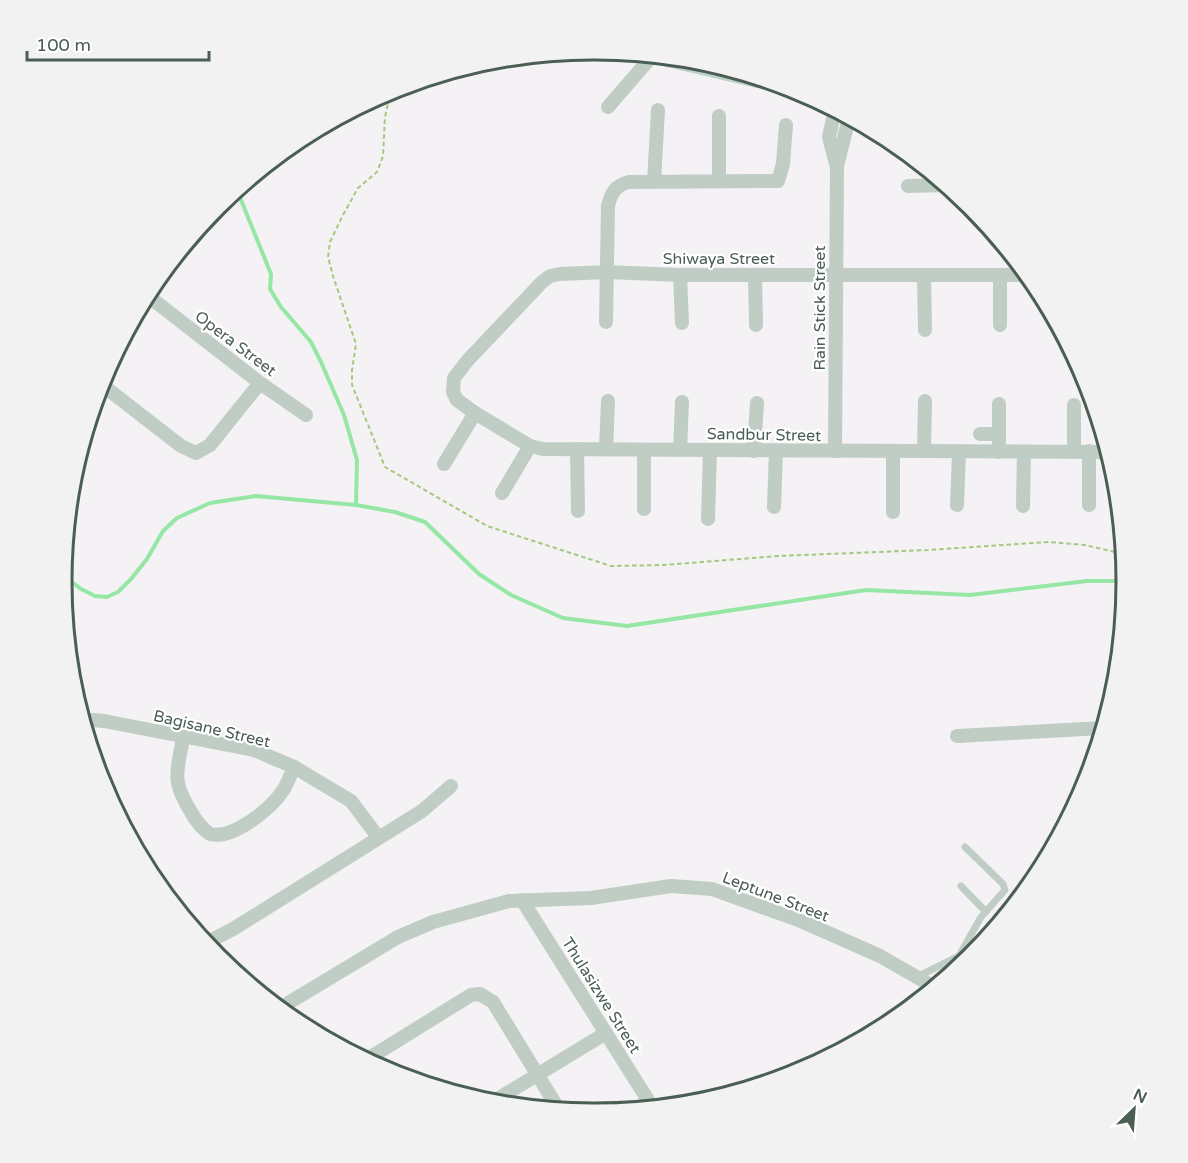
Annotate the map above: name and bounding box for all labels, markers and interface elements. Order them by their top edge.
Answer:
scale bar [27,24,208,62]
text: 100 m [36,34,91,56]
street label: Rain Stick Street [810,245,830,371]
street label: Shiwaya Street [663,249,775,269]
street label: Opera Street [191,307,280,381]
street label: Sandbur Street [707,424,821,446]
street label: Bagisane Street [151,706,272,752]
street label: Leptune Street [719,867,832,926]
street label: Thulasizwe Street [557,934,645,1057]
north arrow [1104,1079,1164,1139]
text: N [1130,1085,1150,1108]

